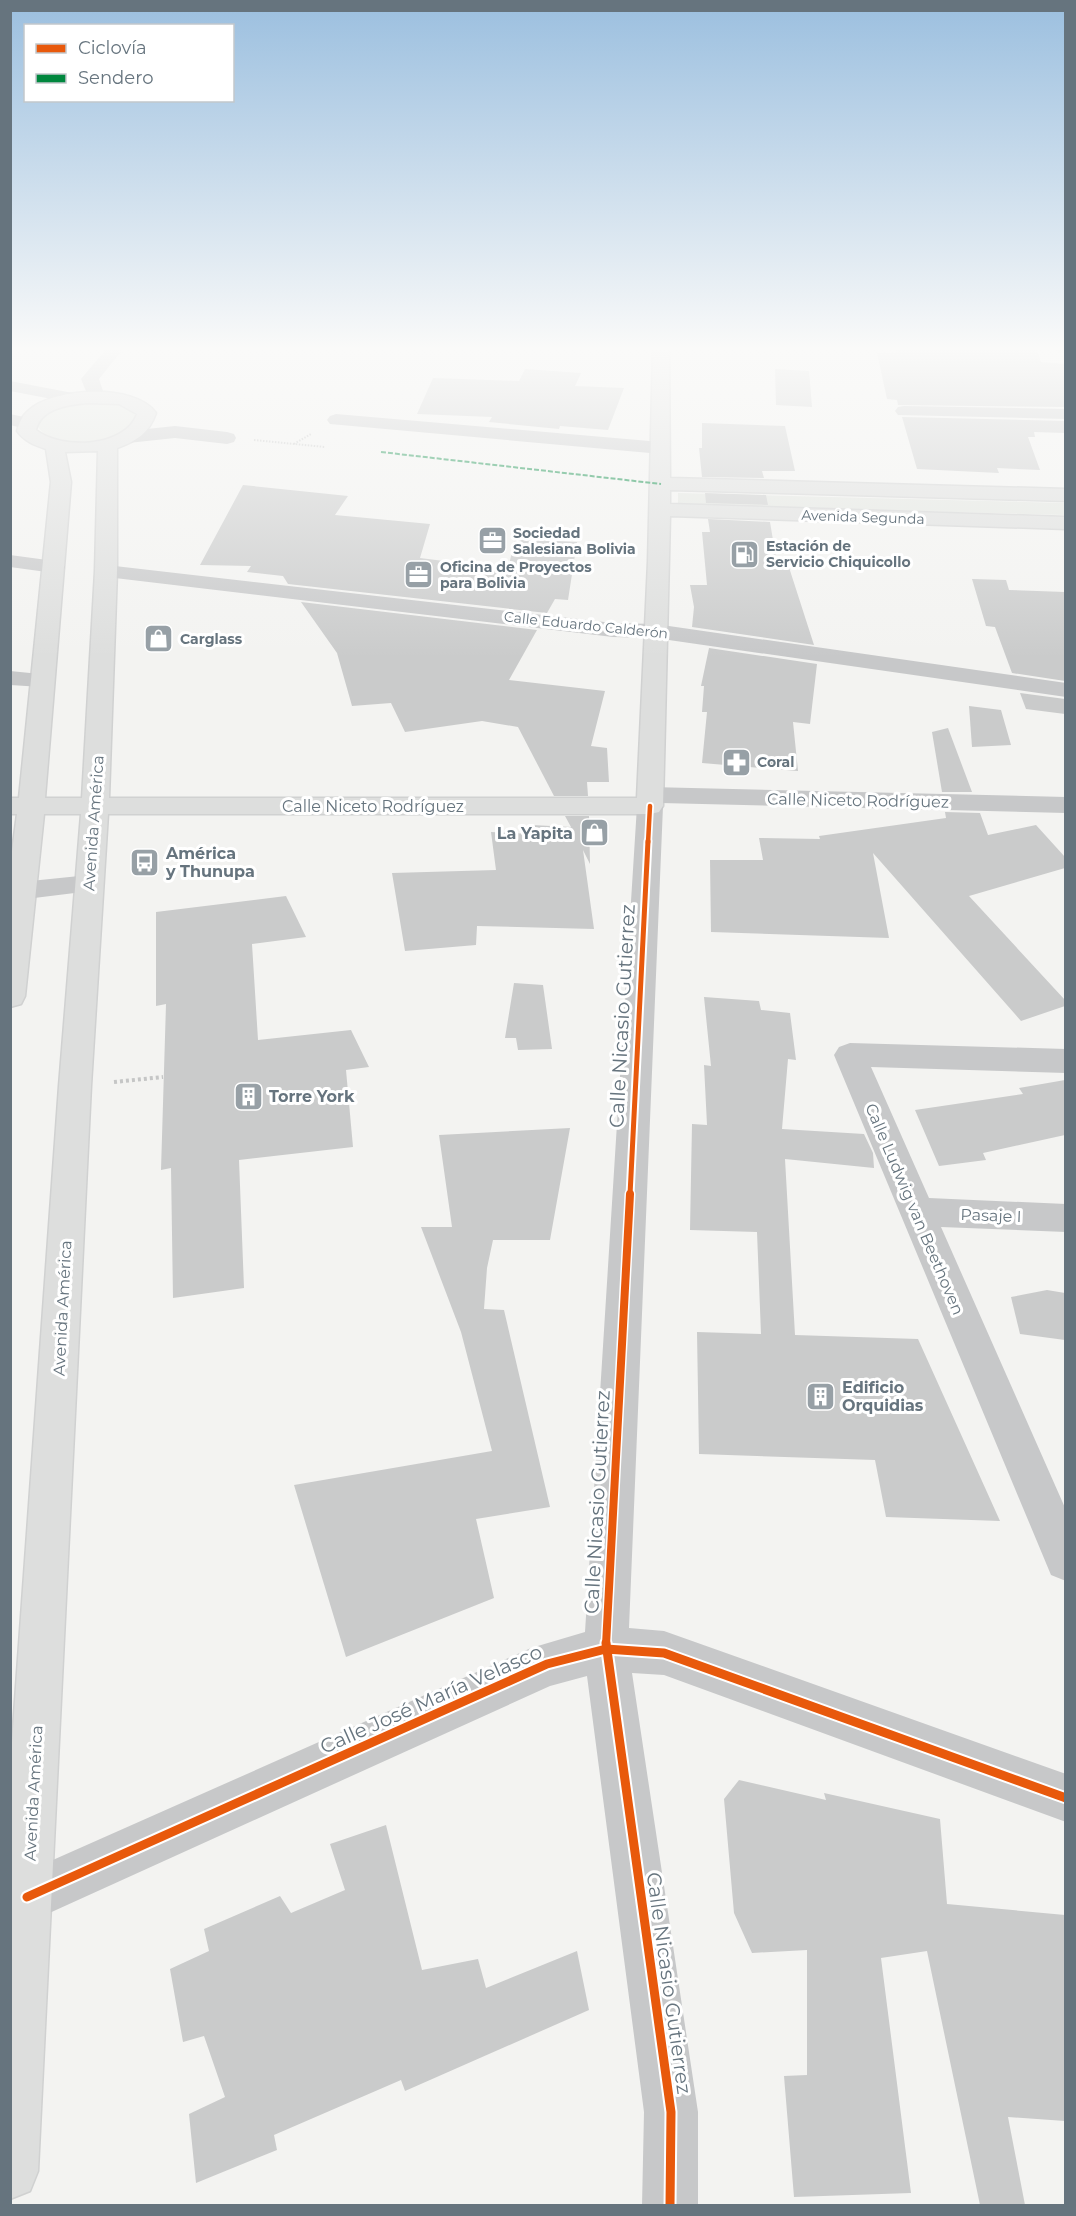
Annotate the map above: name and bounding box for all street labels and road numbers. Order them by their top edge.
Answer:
street label: Avenida Segunda [801,506,925,528]
street label: Calle Eduardo Calderón [503,607,669,643]
street label: Avenida América [79,755,108,891]
street label: Calle Niceto Rodríguez [767,789,949,812]
street label: Calle Niceto Rodríguez [282,797,464,816]
street label: Calle Nicasio Gutierrez [604,904,640,1128]
street label: Calle Ludwig van Beethoven [861,1101,968,1318]
street label: Pasaje I [960,1205,1022,1226]
street label: Avenida América [49,1240,76,1376]
street label: Calle Nicasio Gutierrez [579,1390,615,1614]
street label: Calle José María Velasco [316,1639,546,1759]
street label: Avenida América [20,1725,47,1861]
street label: Calle Nicasio Gutierrez [642,1870,696,2096]

